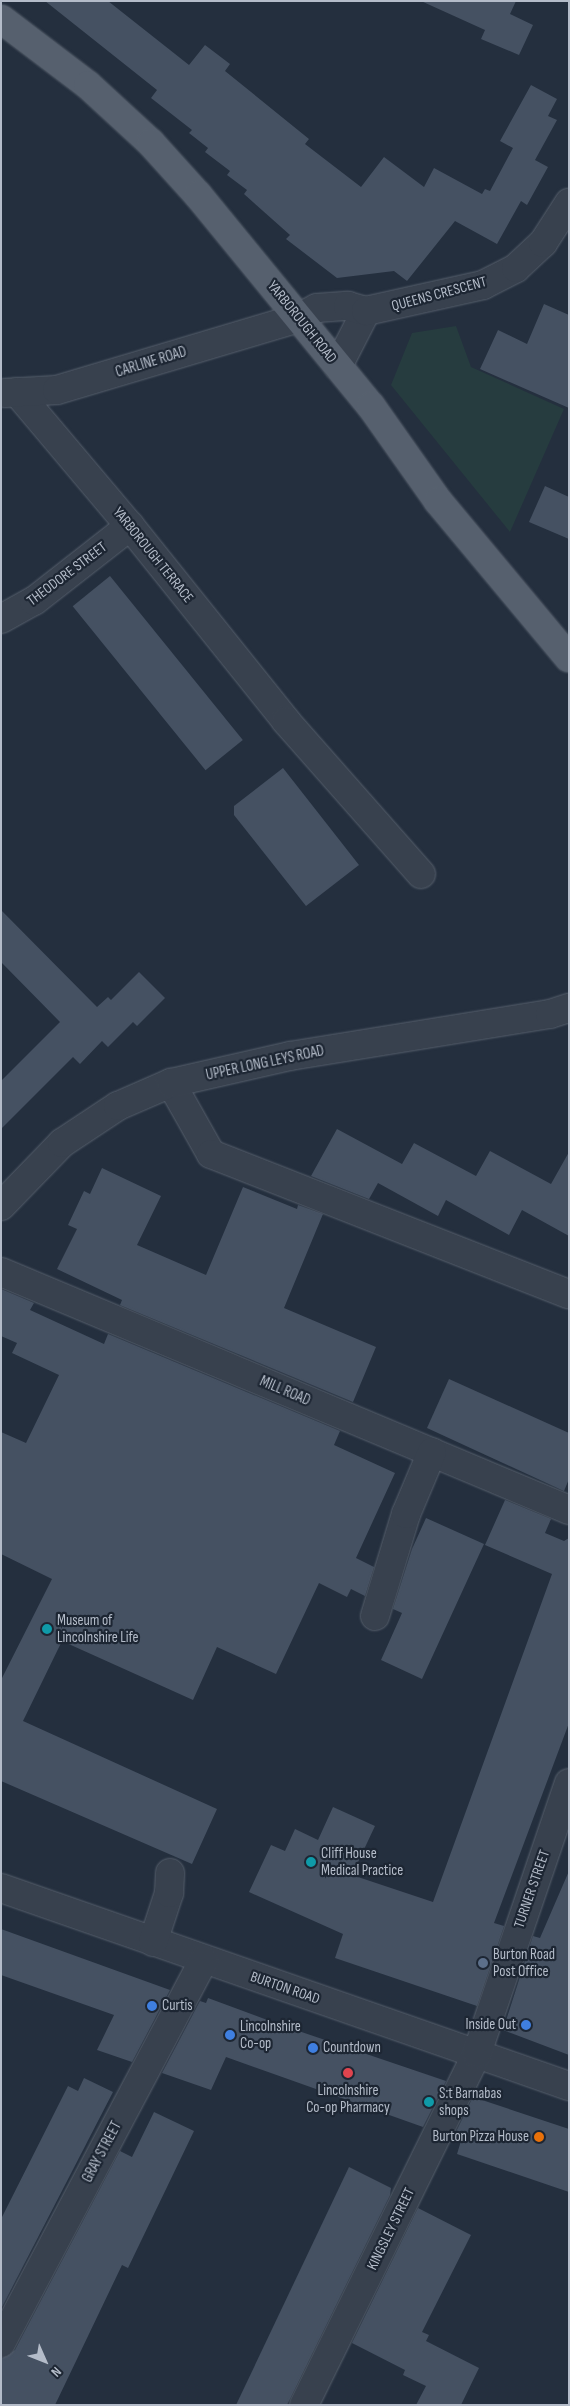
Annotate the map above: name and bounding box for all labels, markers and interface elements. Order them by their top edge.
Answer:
street label: QUEENS CRESCENT [390,273,488,315]
street label: YARBOROUGH ROAD [263,277,341,367]
street label: CARLINE ROAD [113,343,189,381]
street label: YARBOROUGH TERRACE [109,503,197,607]
street label: THEODORE STREET [24,538,110,610]
street label: UPPER LONG LEYS ROAD [204,1042,326,1084]
street label: MILL ROAD [257,1372,313,1410]
place label: Museum of Lincolnshire Life [57,1611,139,1646]
marker: Museum of Lincolnshire Life [41,1623,53,1635]
place label: Cliff House Medical Practice [321,1844,403,1879]
street label: TURNER STREET [510,1848,554,1930]
marker: Cliff House Medical Practice [305,1856,317,1868]
place label: Burton Road Post Office [493,1945,555,1980]
marker: Burton Road Post Office [477,1957,489,1969]
street label: BURTON ROAD [248,1968,322,2008]
place label: Curtis [162,1997,193,2015]
marker: Curtis [146,2000,158,2012]
place label: Inside Out [465,2016,516,2034]
place label: Lincolnshire Co-op [240,2017,301,2052]
marker: Inside Out [520,2019,532,2031]
marker: Lincolnshire Co-op [224,2029,236,2041]
place label: Countdown [323,2039,381,2057]
marker: Countdown [307,2042,319,2054]
marker: Lincolnshire Co-op Pharmacy [342,2067,354,2079]
place label: Lincolnshire Co-op Pharmacy [306,2081,390,2116]
place label: S:t Barnabas shops [439,2084,502,2119]
marker: S:t Barnabas shops [423,2096,435,2108]
street label: GRAY STREET [78,2118,126,2186]
place label: Burton Pizza House [433,2128,529,2146]
marker: Burton Pizza House [533,2131,545,2143]
street label: KINGSLEY STREET [363,2185,419,2273]
north arrow [20,2336,70,2386]
text: N [47,2363,65,2380]

